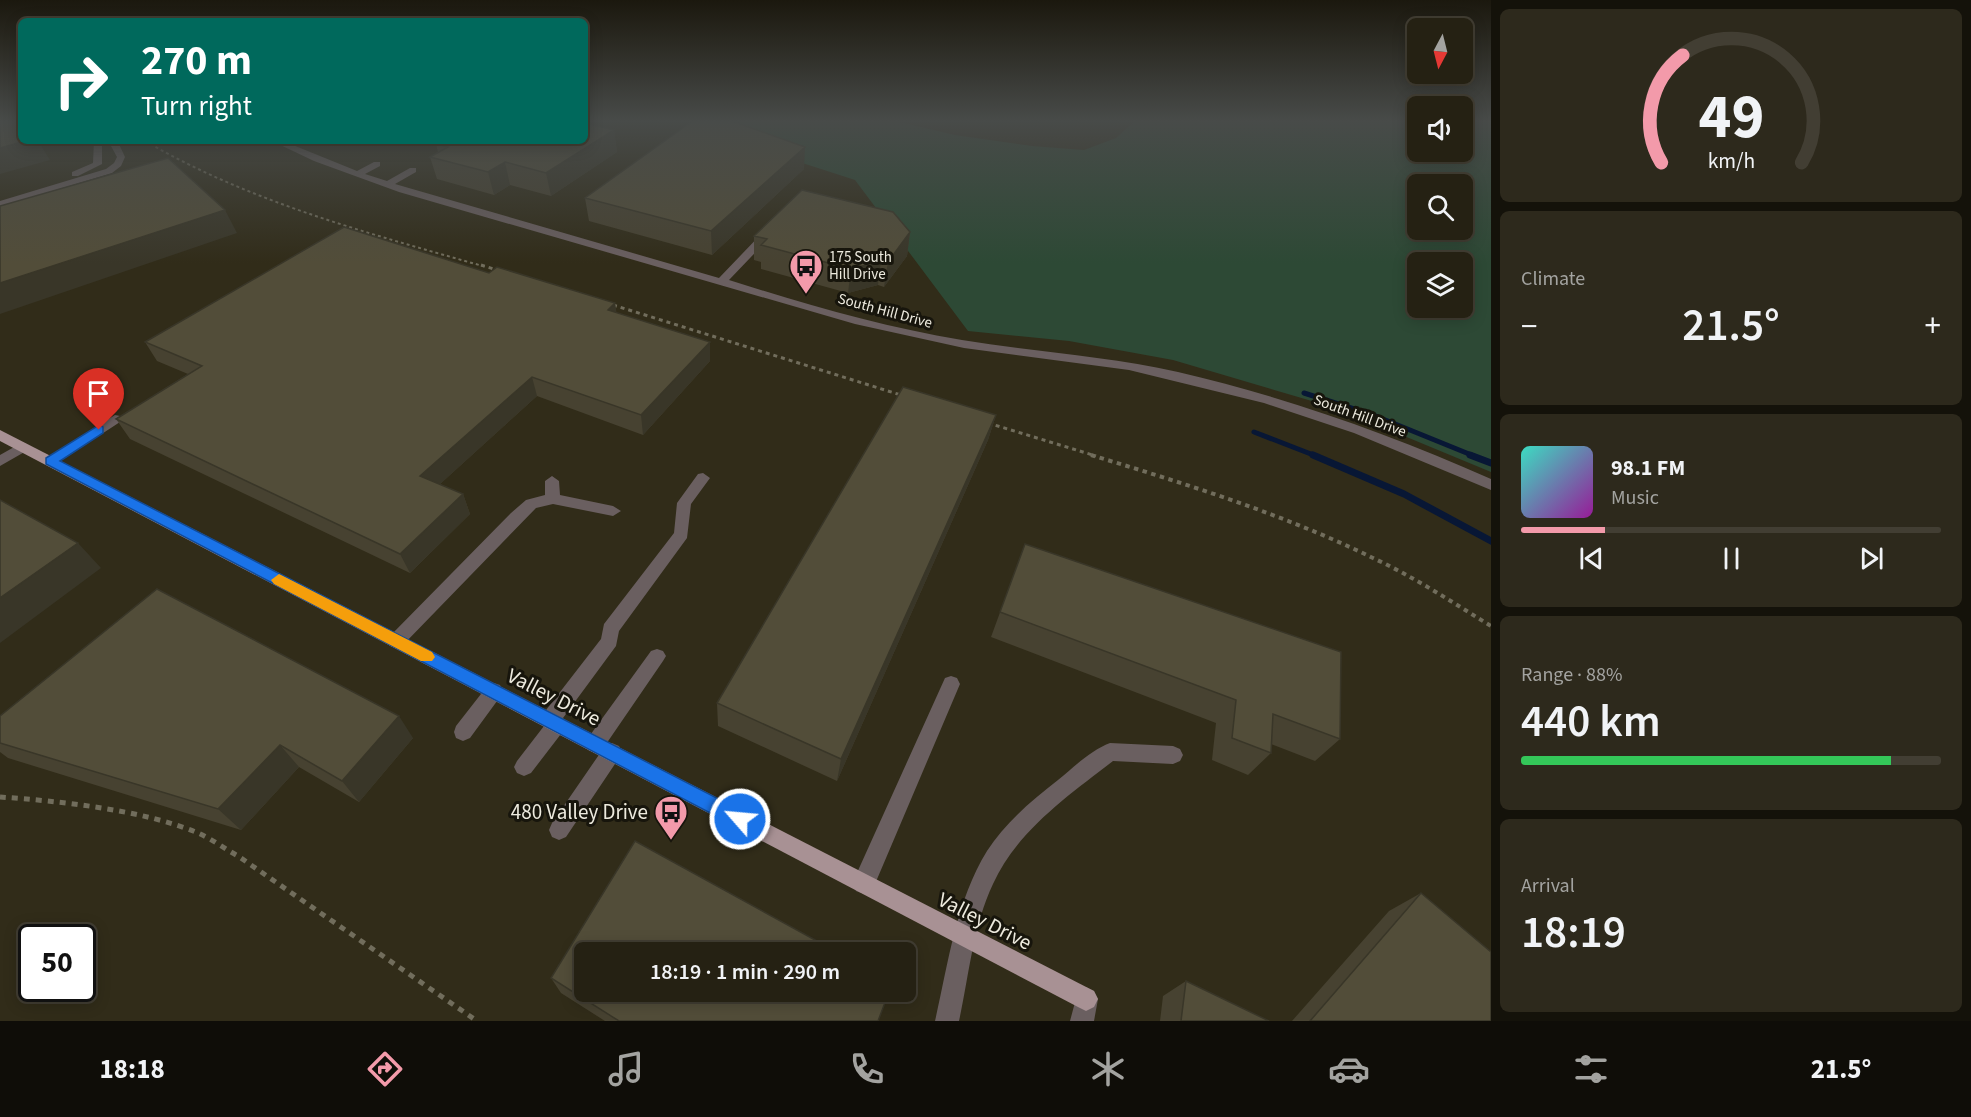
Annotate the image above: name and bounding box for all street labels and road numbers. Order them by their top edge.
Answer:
street label: South Hill Drive [835,288,935,334]
street label: South Hill Drive [1311,390,1409,442]
street label: Valley Drive [502,661,606,733]
street label: Valley Drive [933,885,1037,957]

